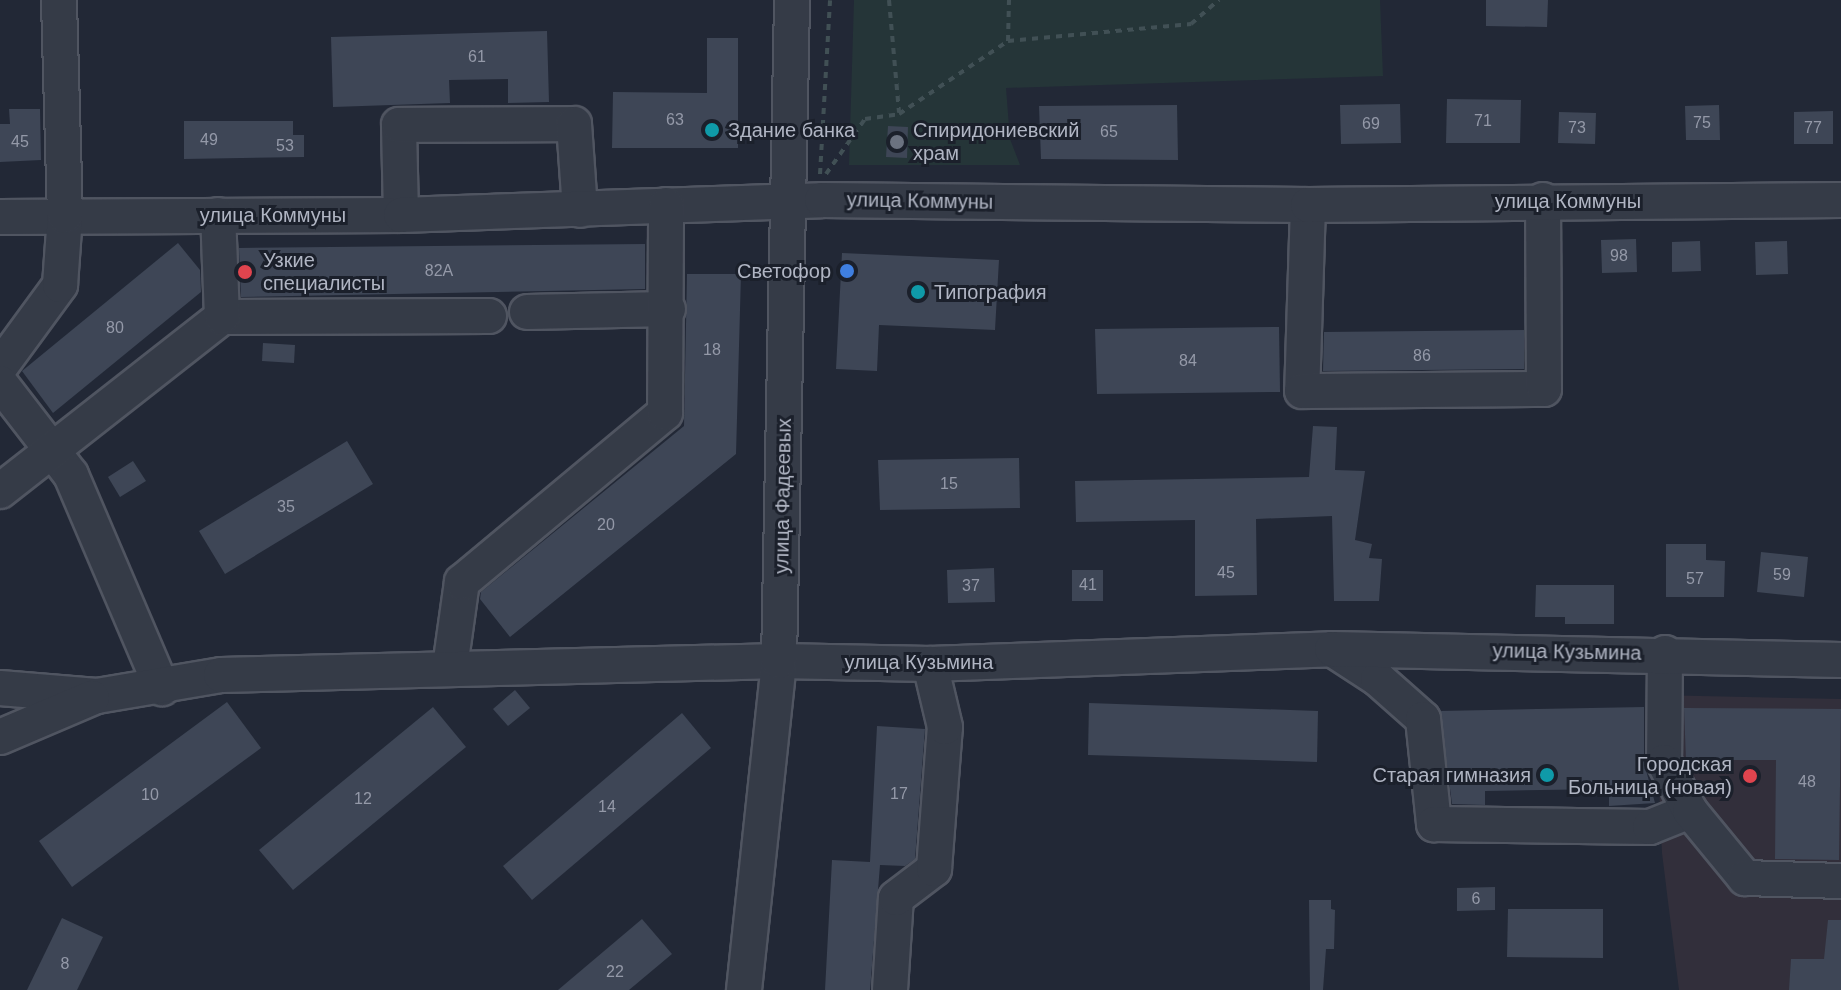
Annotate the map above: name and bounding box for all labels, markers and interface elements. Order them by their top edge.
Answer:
house number: 61 [468,47,486,67]
house number: 63 [666,110,684,130]
house number: 71 [1474,111,1492,131]
house number: 75 [1693,113,1711,133]
house number: 69 [1362,114,1380,134]
place label: Здание банка [728,118,855,142]
place label: Спиридониевский храм [913,118,1079,165]
house number: 73 [1568,118,1586,138]
house number: 77 [1804,118,1822,138]
marker: Здание банка [703,121,721,139]
house number: 65 [1100,122,1118,142]
house number: 49 [200,130,218,150]
house number: 45 [11,132,29,152]
marker: Спиридониевский храм [888,133,906,151]
house number: 53 [276,136,294,156]
street label: улица Коммуны [847,188,993,214]
street label: улица Коммуны [1495,189,1641,213]
street label: улица Коммуны [200,203,346,227]
house number: 98 [1610,246,1628,266]
place label: Узкие специалисты [263,248,385,295]
place label: Светофор [737,259,831,283]
marker: Узкие специалисты [234,261,256,283]
house number: 82А [425,261,453,281]
marker: Светофор [838,262,856,280]
place label: Типография [934,280,1046,304]
marker: Типография [909,283,927,301]
house number: 80 [106,318,124,338]
house number: 18 [703,340,721,360]
house number: 86 [1413,346,1431,366]
house number: 84 [1179,351,1197,371]
street label: улица Фадеевых [770,418,796,574]
house number: 15 [940,474,958,494]
house number: 35 [277,497,295,517]
house number: 20 [597,515,615,535]
house number: 45 [1217,563,1235,583]
house number: 59 [1773,565,1791,585]
house number: 57 [1686,569,1704,589]
house number: 41 [1079,575,1097,595]
house number: 37 [962,576,980,596]
street label: улица Кузьмина [1492,639,1642,665]
street label: улица Кузьмина [845,650,993,674]
place label: Городская Больница (новая) [1568,752,1732,799]
place label: Старая гимназия [1373,763,1531,787]
marker: Городская Больница (новая) [1739,765,1761,787]
marker: Старая гимназия [1538,766,1556,784]
house number: 48 [1798,772,1816,792]
house number: 17 [890,784,908,804]
house number: 10 [141,785,159,805]
house number: 12 [354,789,372,809]
house number: 14 [598,797,616,817]
house number: 6 [1472,889,1480,909]
house number: 8 [61,954,69,974]
house number: 22 [606,962,624,982]

